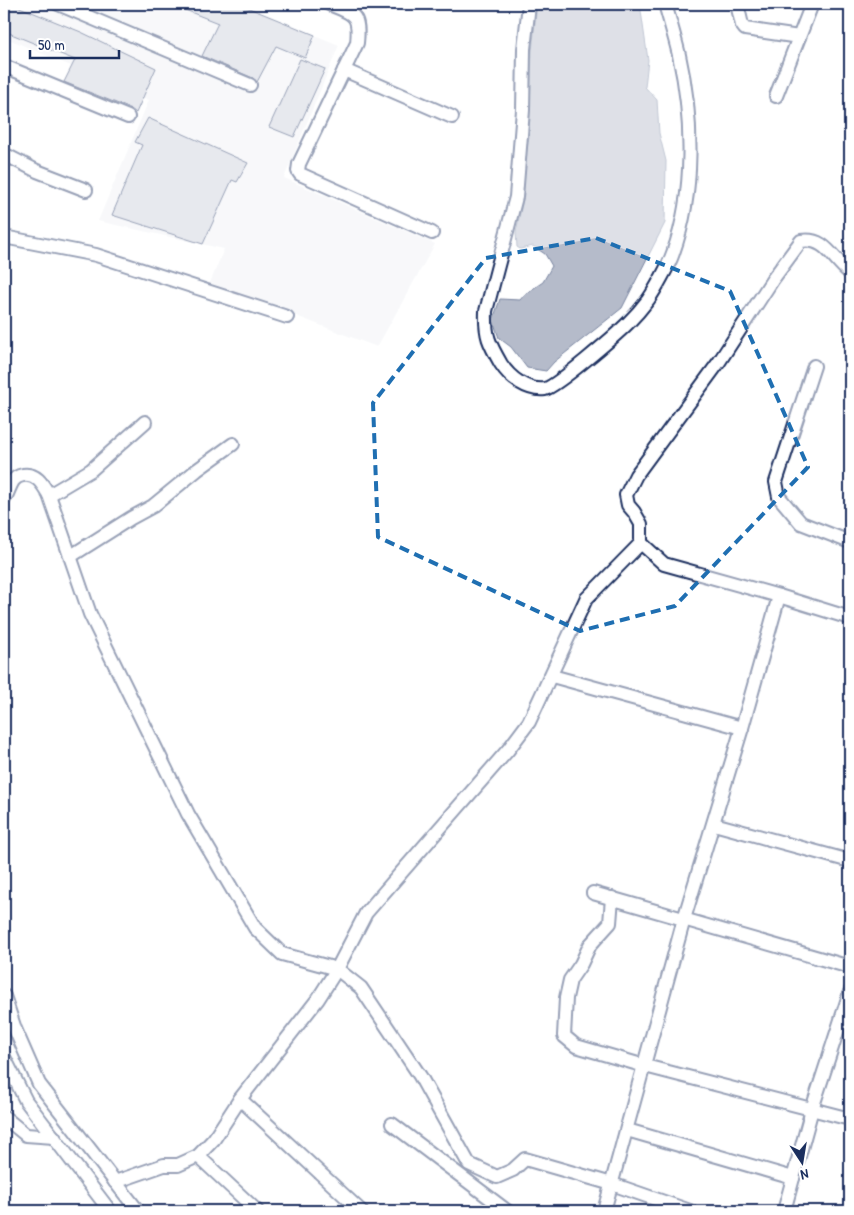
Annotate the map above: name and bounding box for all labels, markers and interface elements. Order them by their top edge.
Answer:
scale bar [30,28,119,60]
text: 50 m [38,34,65,55]
north arrow [776,1138,826,1188]
text: N [799,1165,810,1185]

